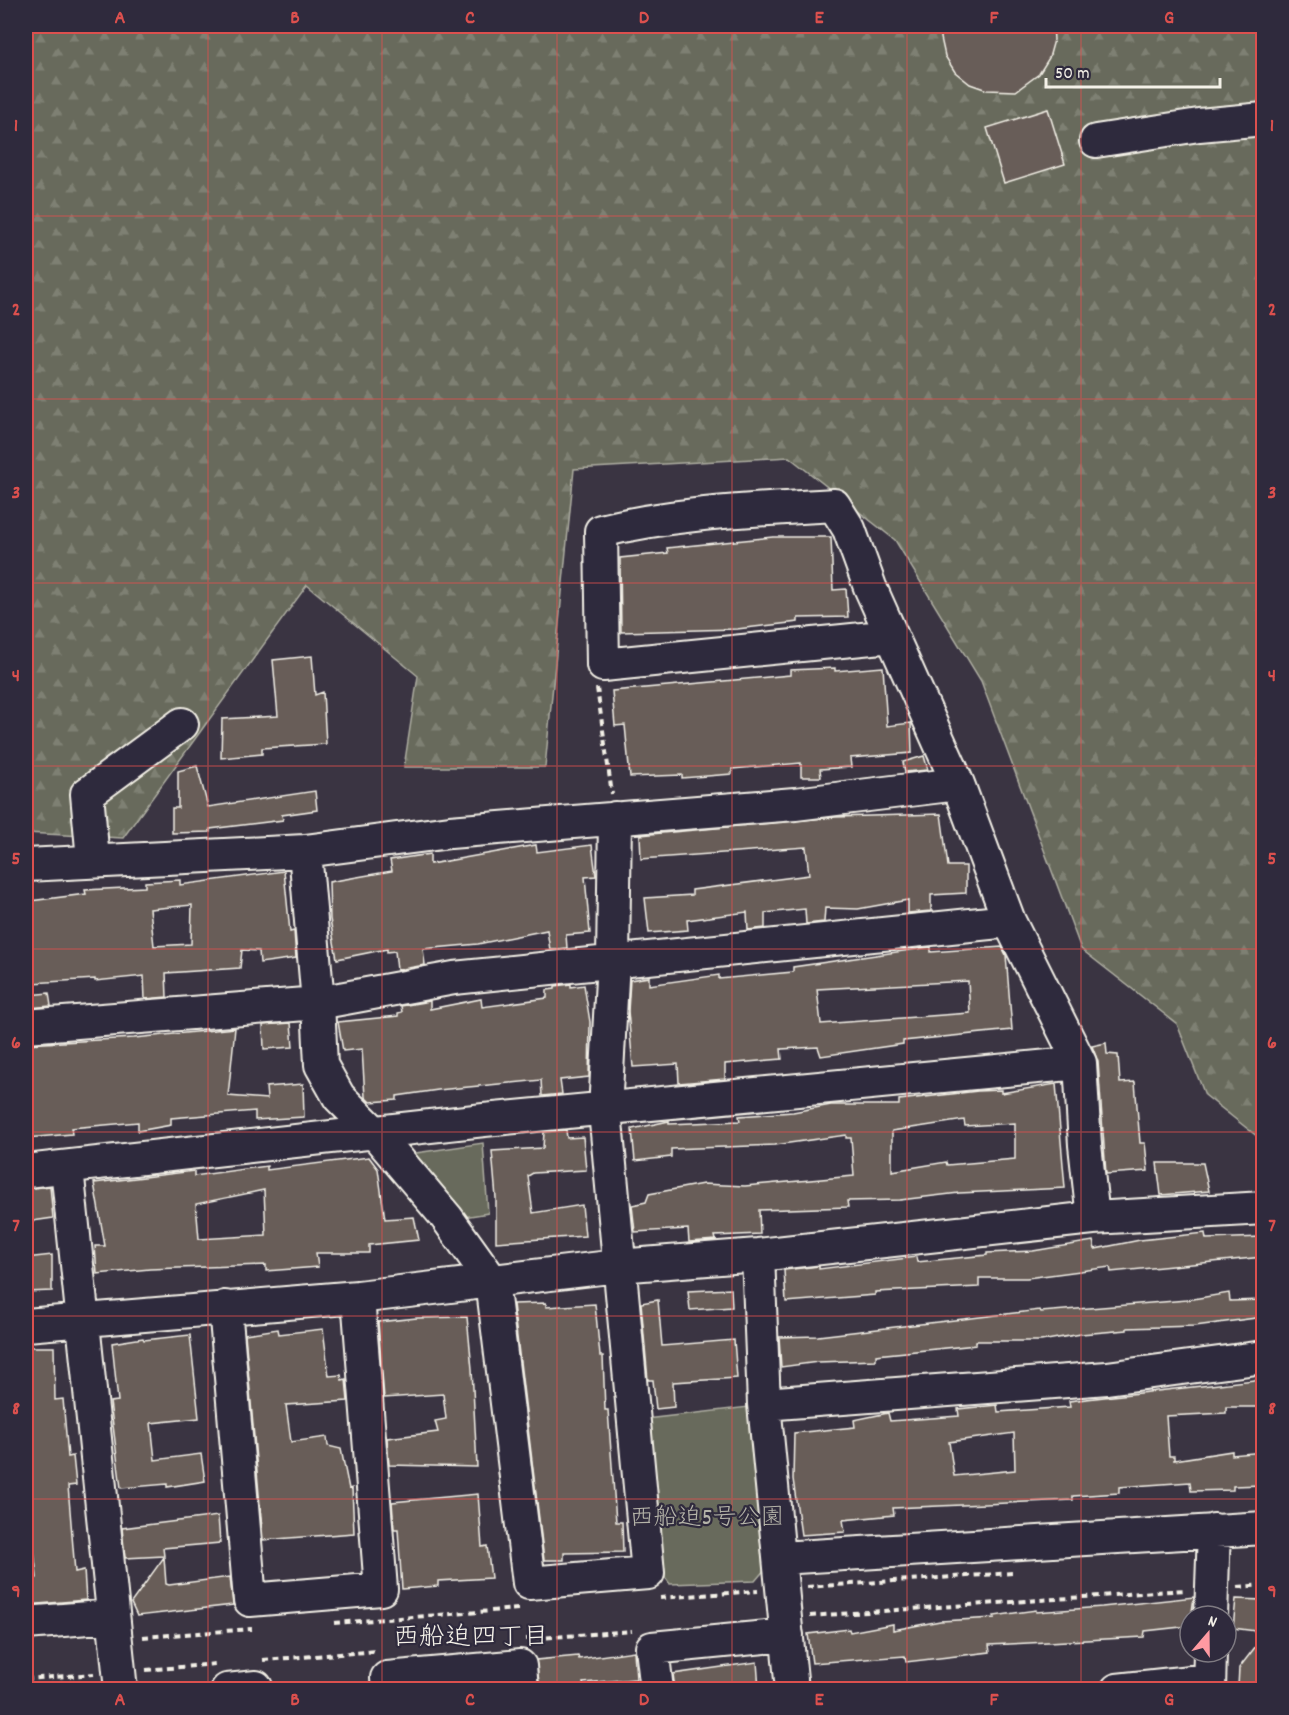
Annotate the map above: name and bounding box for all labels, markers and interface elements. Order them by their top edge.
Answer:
text: A [115,5,126,33]
text: B [290,5,300,33]
text: C [465,5,475,33]
text: D [639,5,650,33]
text: E [814,5,824,33]
text: F [990,5,1000,33]
text: G [1164,5,1174,33]
scale bar [1046,51,1220,89]
text: 50 m [1055,62,1090,87]
text: 1 [14,113,18,141]
text: 1 [1270,113,1274,141]
text: 2 [12,297,20,325]
text: 2 [1268,297,1276,325]
text: 3 [12,480,20,508]
text: 3 [1268,480,1276,508]
text: 4 [12,663,20,691]
text: 4 [1268,663,1276,691]
text: 5 [11,846,21,874]
text: 5 [1267,846,1277,874]
text: 6 [11,1030,21,1058]
text: 6 [1267,1030,1277,1058]
text: 7 [12,1213,20,1241]
text: 7 [1268,1213,1276,1241]
text: 8 [12,1396,20,1424]
text: 8 [1268,1396,1276,1424]
park label: 西船迫5号公園 [629,1502,785,1536]
text: 9 [11,1579,21,1607]
text: 9 [1267,1579,1277,1607]
north arrow [1178,1604,1238,1664]
text: N [1205,1610,1220,1634]
district label: 西船迫四丁目 [393,1620,549,1657]
text: A [115,1687,126,1715]
text: B [290,1687,300,1715]
text: C [465,1687,475,1715]
text: D [639,1687,650,1715]
text: E [814,1687,824,1715]
text: F [990,1687,1000,1715]
text: G [1164,1687,1174,1715]

